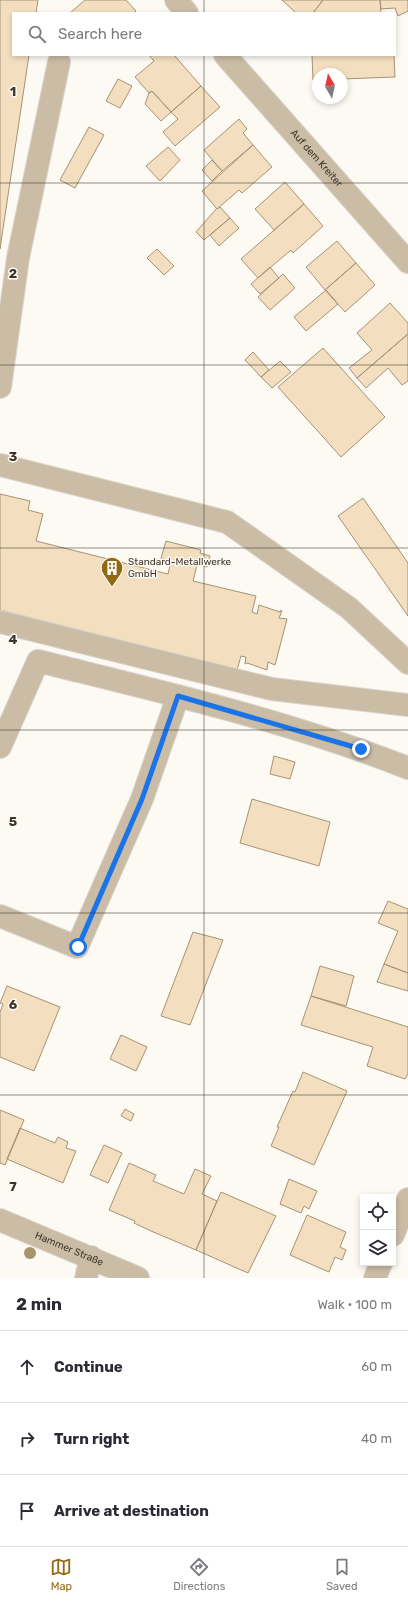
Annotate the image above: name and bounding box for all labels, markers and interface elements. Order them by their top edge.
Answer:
search box [12,12,396,56]
icon: search [26,23,48,45]
text: Search here [58,25,142,43]
north arrow [312,68,348,104]
text: 1 [10,84,16,99]
street label: Auf dem Kreiter [288,127,345,190]
text: 2 [9,266,17,281]
text: 3 [9,449,18,464]
building icon: Standard-Metallwerke GmbH [99,555,125,588]
place label: Standard-Metallwerke GmbH [128,556,232,580]
text: 4 [9,632,18,647]
route end [352,740,370,758]
text: 5 [9,814,17,829]
route start [69,938,87,956]
text: 6 [9,997,18,1012]
text: 7 [9,1179,17,1194]
map controls [360,1194,396,1266]
button: locate [360,1194,396,1230]
street label: Hammer Straße [33,1229,105,1269]
button: layers [360,1230,396,1266]
text: 2 min [16,1294,62,1314]
text: Walk · 100 m [317,1297,392,1312]
icon: ahead [16,1356,38,1378]
text: Continue [54,1358,123,1376]
text: 60 m [361,1359,392,1374]
icon: right [16,1428,38,1450]
text: Turn right [54,1430,129,1448]
text: 40 m [361,1431,392,1446]
icon: arrive [16,1500,38,1522]
text: Arrive at destination [54,1502,209,1520]
tab: Map [50,1556,72,1593]
tab: Directions [173,1556,225,1593]
tab: Saved [326,1556,358,1593]

